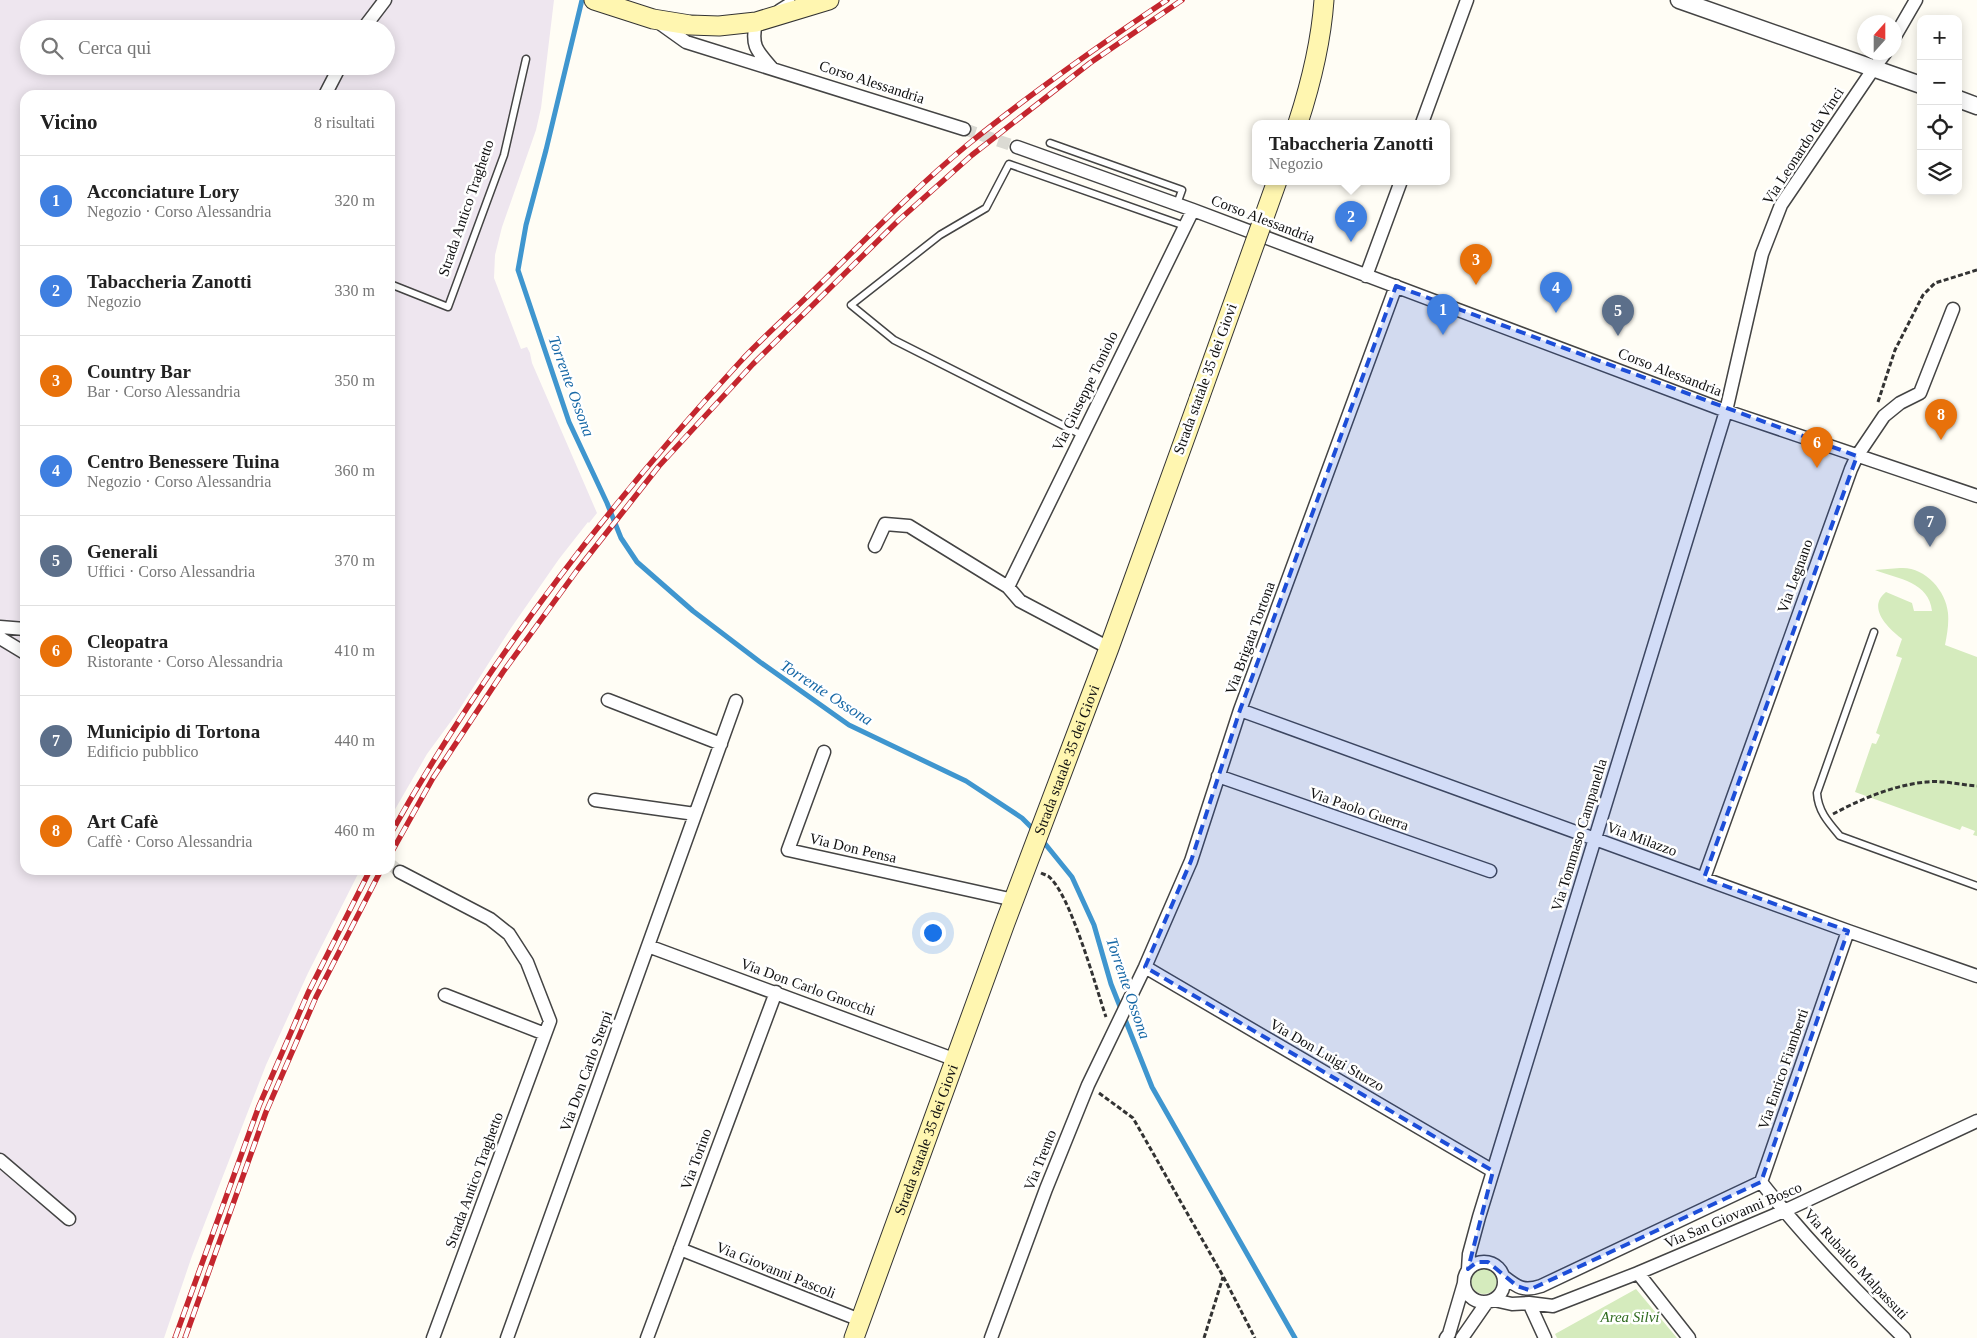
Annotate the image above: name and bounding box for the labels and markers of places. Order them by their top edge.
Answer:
pin: 2 [1335,201,1367,242]
pin: 3 [1460,244,1492,285]
pin: 4 [1540,272,1572,313]
pin: 1 [1427,294,1459,335]
pin: 5 [1602,295,1634,336]
pin: 8 [1925,399,1957,440]
pin: 6 [1801,427,1833,468]
pin: 7 [1914,506,1946,547]

